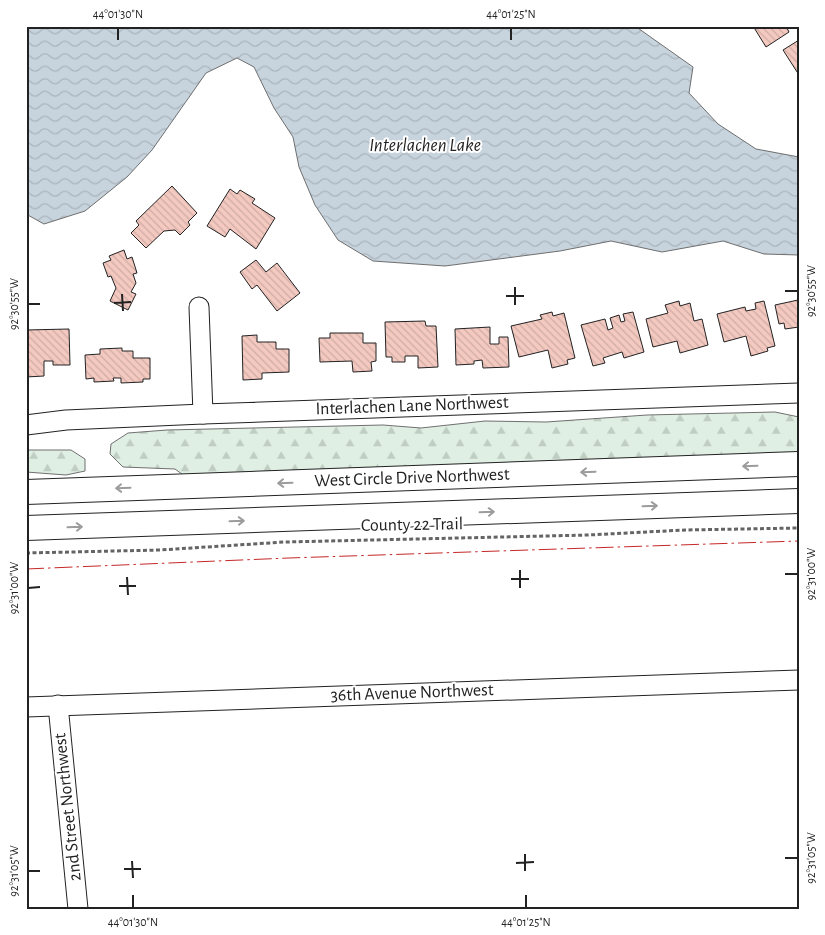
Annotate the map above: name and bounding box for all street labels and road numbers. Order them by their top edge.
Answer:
street label: Interlachen Lane Northwest [315,394,509,418]
street label: West Circle Drive Northwest [314,466,510,490]
street label: County 22 Trail [361,515,463,535]
street label: 36th Avenue Northwest [330,681,494,705]
street label: 2nd Street Northwest [51,732,85,882]

